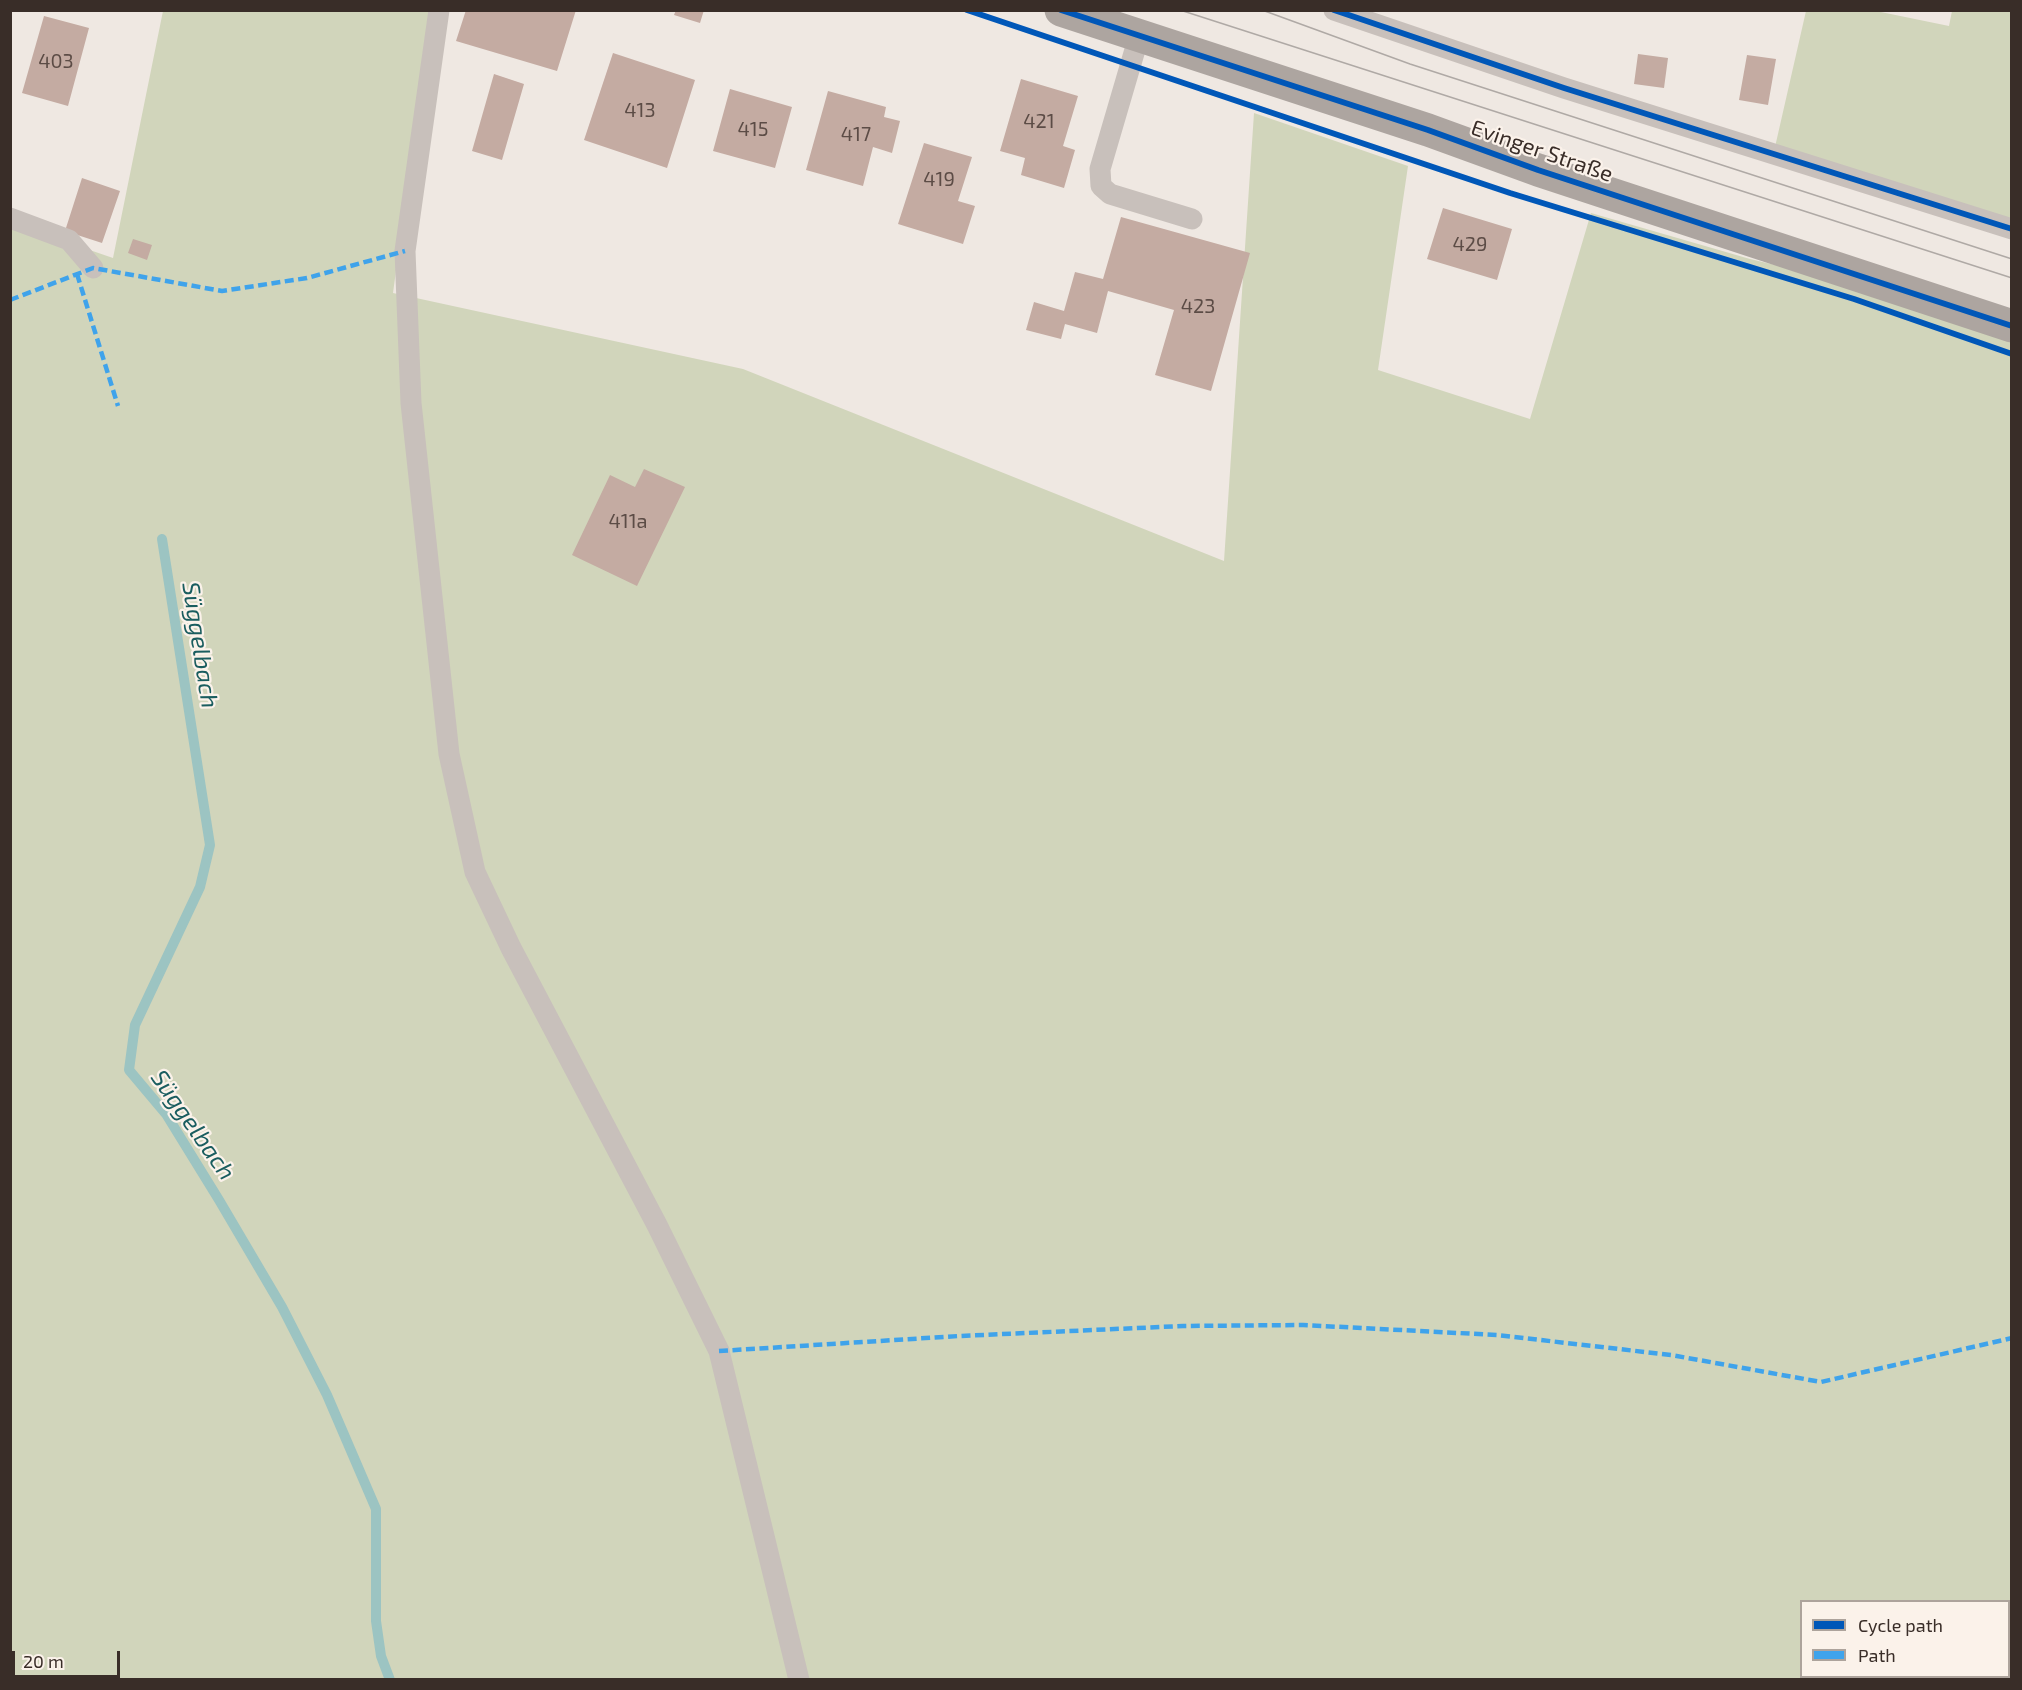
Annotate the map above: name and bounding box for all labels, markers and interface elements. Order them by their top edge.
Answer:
house number: 403 [38,49,74,73]
house number: 413 [624,98,656,122]
house number: 421 [1023,109,1055,133]
street label: Evinger Straße [1468,114,1616,188]
house number: 415 [738,117,768,141]
house number: 417 [841,122,871,146]
house number: 419 [923,167,955,191]
house number: 429 [1453,232,1487,256]
house number: 423 [1181,294,1215,318]
house number: 411a [608,509,648,533]
water label: Süggelbach [176,580,224,710]
water label: Süggelbach [145,1064,241,1186]
legend [1800,1600,2010,1678]
text: Cycle path [1858,1614,1943,1636]
scale bar [15,1639,123,1677]
text: Path [1858,1644,1896,1666]
text: 20 m [23,1650,64,1672]

